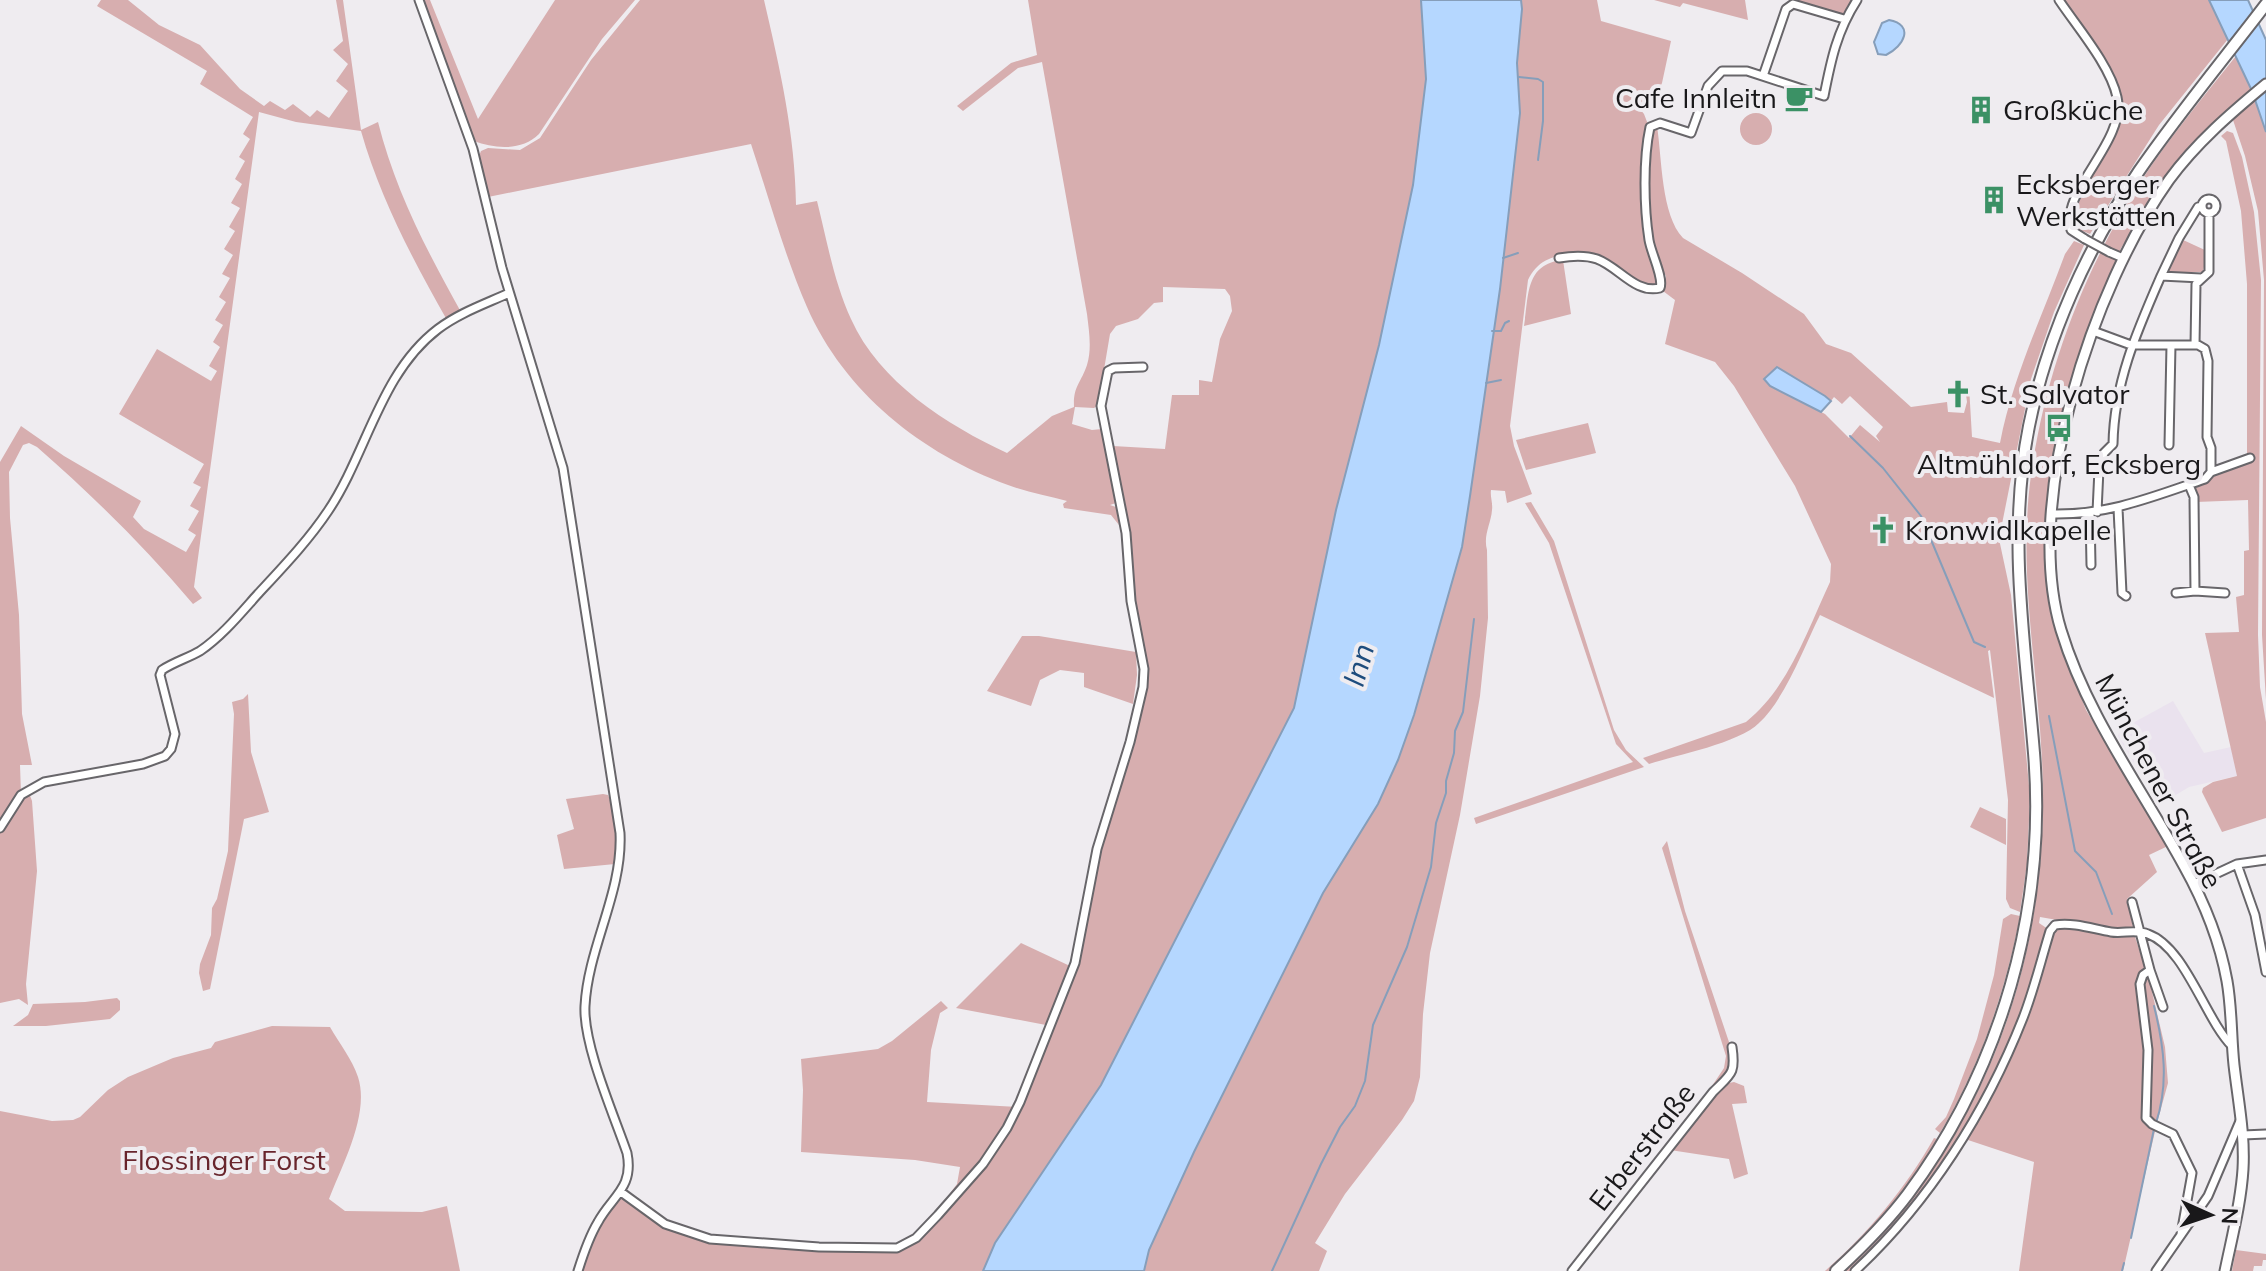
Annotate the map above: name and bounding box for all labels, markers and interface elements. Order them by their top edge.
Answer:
place label: Cafe Innleitn [1615,80,1777,115]
cafe icon: Cafe Innleitn [1784,83,1814,113]
place label: Großküche [2003,92,2143,127]
building icon: Großküche [1966,95,1996,125]
place label: Ecksberger Werkstätten [2016,166,2176,233]
building icon: Ecksberger Werkstätten [1979,185,2009,215]
place label: St. Salvator [1980,376,2130,411]
church icon: St. Salvator [1943,379,1973,409]
bus stop icon: Altmühldorf, Ecksberg [2044,413,2074,443]
place label: Altmühldorf, Ecksberg [1917,446,2201,481]
place label: Kronwidlkapelle [1905,512,2111,547]
church icon: Kronwidlkapelle [1868,515,1898,545]
water label: Inn [1334,639,1382,691]
street label: Münchener Straße [2088,667,2231,894]
street label: Erberstraße [1581,1076,1702,1217]
park label: Flossinger Forst [122,1142,326,1177]
north arrow [2170,1175,2250,1255]
text: N [2216,1207,2244,1225]

